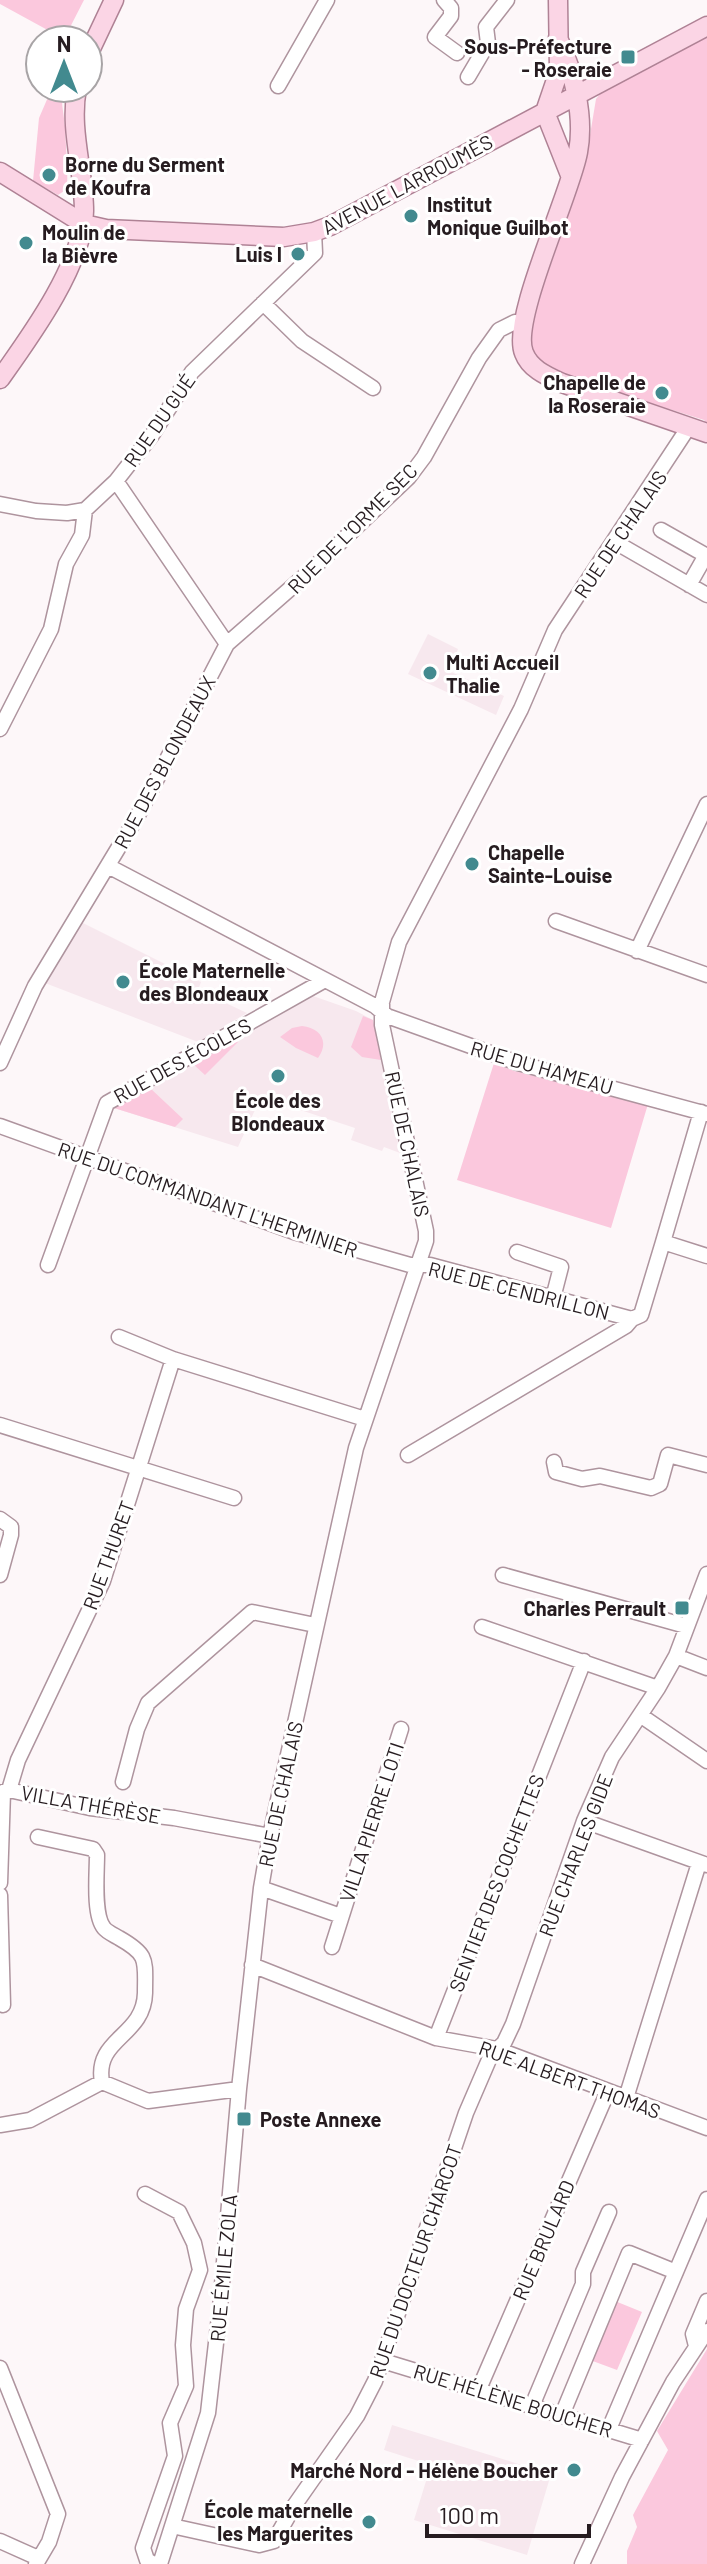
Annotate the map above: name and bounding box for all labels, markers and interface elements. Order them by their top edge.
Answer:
north arrow [24,24,104,104]
text: N [57,30,71,56]
place label: Sous-Préfecture - Roseraie [464,34,612,81]
marker: Sous-Préfecture - Roseraie [619,48,637,66]
street label: AVENUE LARROUMÈS [318,129,496,239]
place label: Borne du Serment de Koufra [65,152,225,199]
marker: Borne du Serment de Koufra [40,166,58,184]
place label: Institut Monique Guilbot [427,192,569,239]
marker: Institut Monique Guilbot [402,207,420,225]
place label: Moulin de la Bièvre [42,220,126,267]
marker: Moulin de la Bièvre [17,234,35,252]
place label: Luis I [235,242,282,266]
marker: Luis I [289,245,307,263]
street label: RUE DU GUÉ [118,369,200,471]
place label: Chapelle de la Roseraie [543,370,646,417]
marker: Chapelle de la Roseraie [653,384,671,402]
street label: RUE DE L'ORME SEC [282,458,422,598]
street label: RUE DE CHALAIS [569,466,671,602]
place label: Multi Accueil Thalie [446,650,559,697]
marker: Multi Accueil Thalie [421,664,439,682]
street label: RUE DES BLONDEAUX [108,671,220,852]
place label: Chapelle Sainte-Louise [488,840,613,887]
marker: Chapelle Sainte-Louise [463,855,481,873]
place label: École Maternelle des Blondeaux [139,958,285,1005]
marker: École Maternelle des Blondeaux [114,973,132,991]
street label: RUE DES ÉCOLES [109,1012,255,1108]
street label: RUE DU HAMEAU [468,1035,616,1099]
marker: École des Blondeaux [269,1067,287,1085]
street label: RUE DE CHALAIS [381,1069,435,1219]
place label: École des Blondeaux [231,1088,325,1135]
street label: RUE DU COMMANDANT L'HERMINIER [55,1136,361,1262]
street label: RUE DE CENDRILLON [426,1256,612,1324]
street label: RUE THURET [77,1497,139,1613]
place label: Charles Perrault [524,1596,666,1620]
marker: Charles Perrault [673,1599,691,1617]
street label: RUE DE CHALAIS [253,1719,307,1869]
street label: VILLA PIERRE LOTI [334,1739,408,1905]
street label: RUE CHARLES GIDE [533,1770,617,1940]
street label: SENTIER DES COCHETTES [443,1771,549,1995]
street label: VILLA THÉRÈSE [19,1780,163,1828]
street label: RUE ALBERT THOMAS [476,2035,664,2123]
place label: Poste Annexe [260,2107,382,2131]
marker: Poste Annexe [235,2110,253,2128]
street label: RUE DU DOCTEUR CHARCOT [364,2141,466,2381]
street label: RUE BRULARD [507,2176,579,2304]
street label: RUE ÉMILE ZOLA [205,2193,241,2343]
street label: RUE HÉLÈNE BOUCHER [411,2358,615,2442]
place label: Marché Nord - Hélène Boucher [290,2458,558,2482]
marker: Marché Nord - Hélène Boucher [565,2461,583,2479]
scale bar [427,2488,589,2538]
place label: École maternelle les Marguerites [204,2498,353,2545]
text: 100 m [439,2500,499,2529]
marker: École maternelle les Marguerites [360,2513,378,2531]

